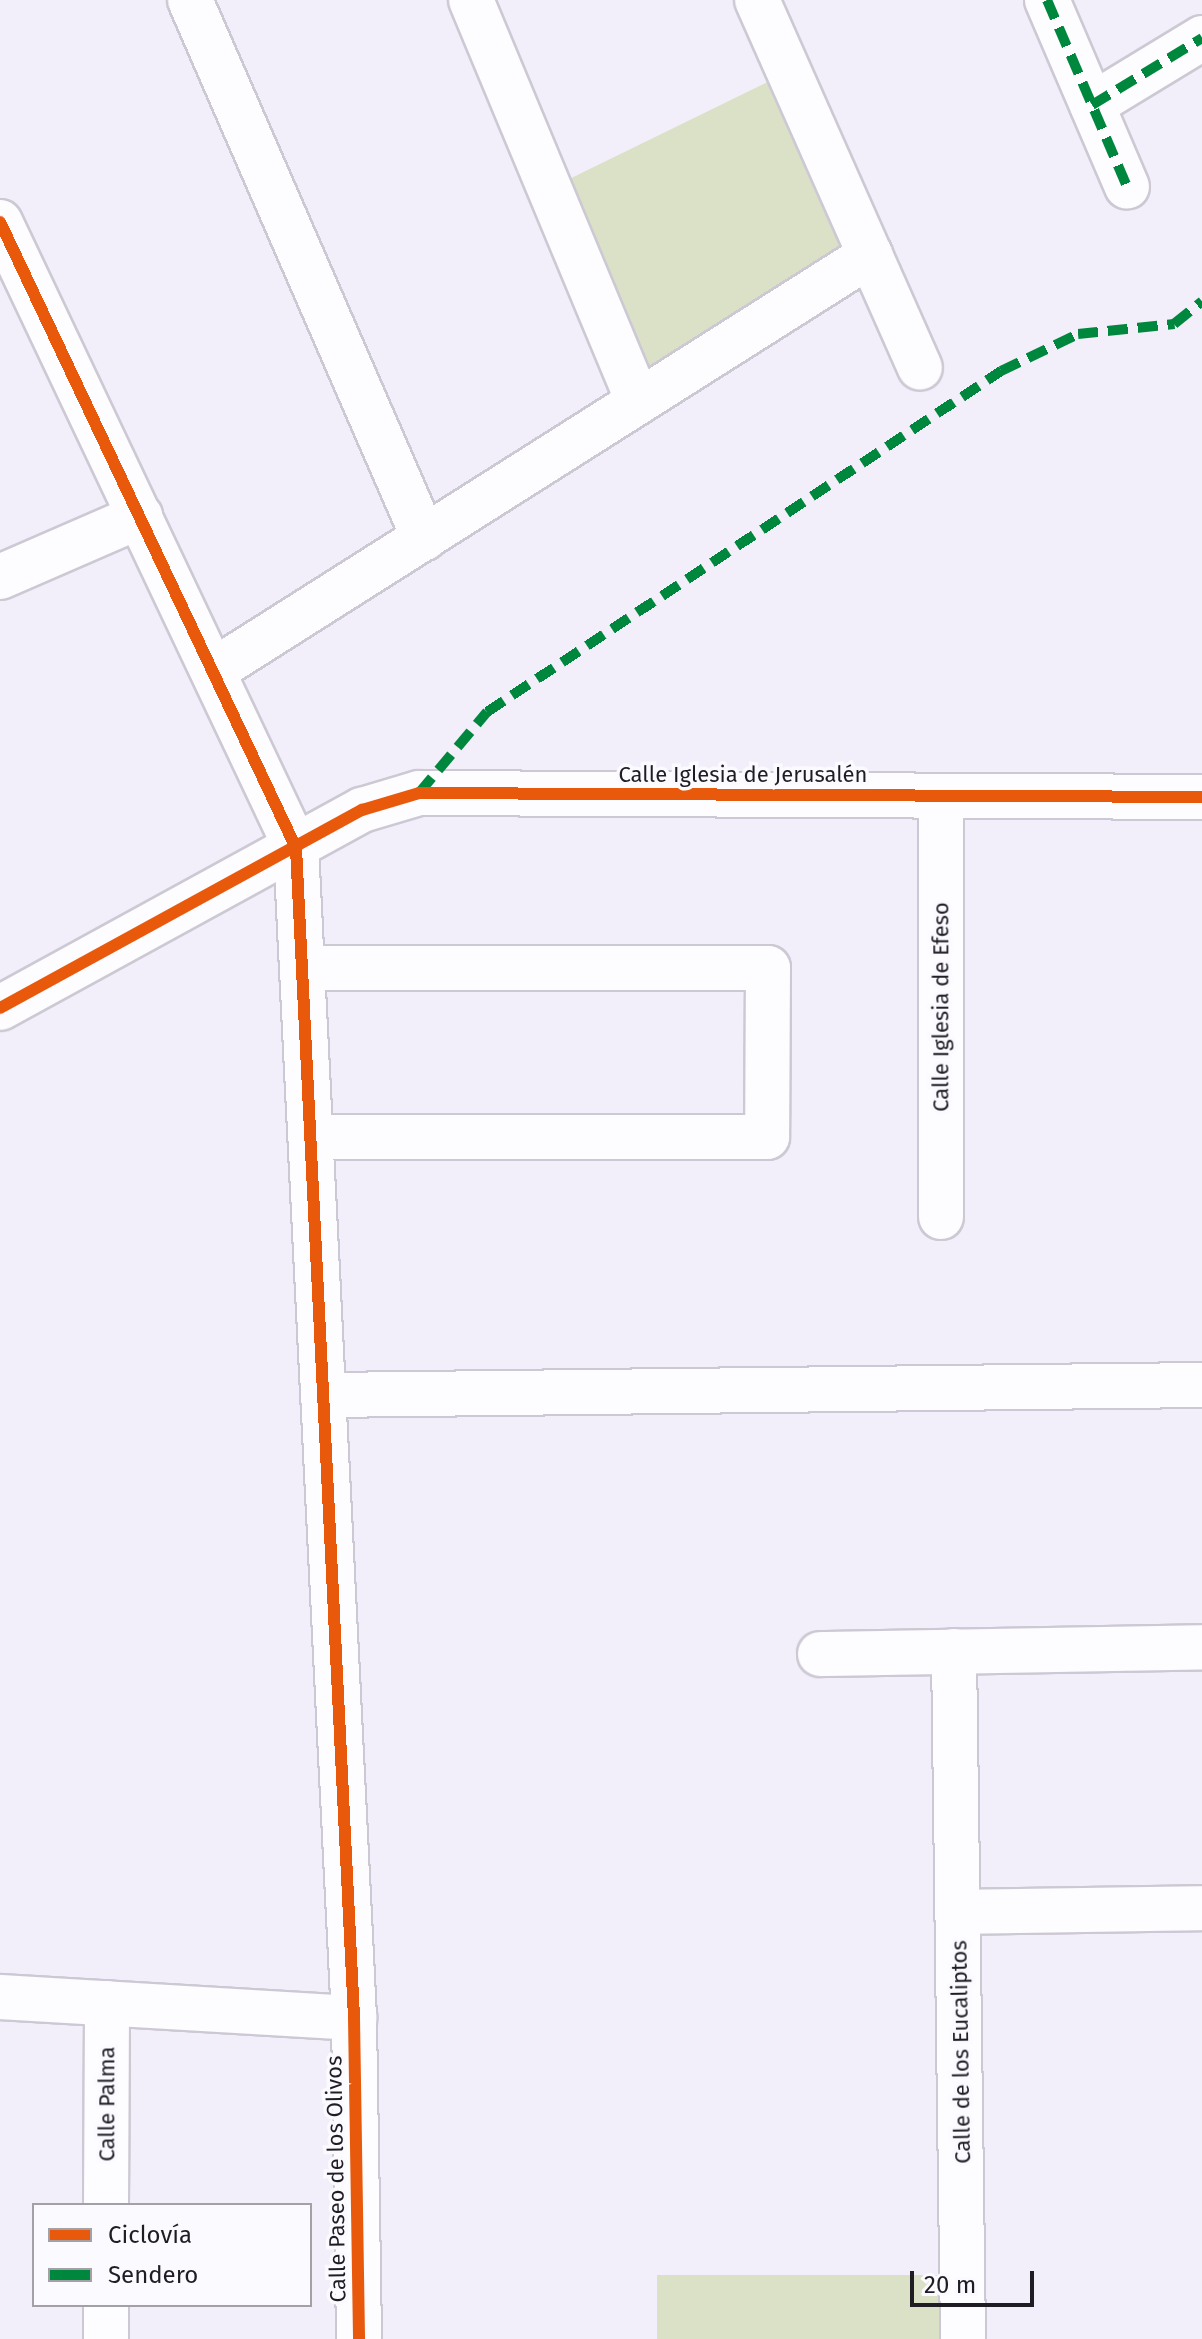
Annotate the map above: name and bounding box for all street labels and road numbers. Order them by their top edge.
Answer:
street label: Calle Iglesia de Jerusalén [619,762,867,788]
street label: Calle Iglesia de Efeso [928,902,954,1112]
street label: Calle de los Eucaliptos [946,1940,976,2164]
street label: Calle Palma [94,2046,120,2162]
street label: Calle Paseo de los Olivos [321,2055,351,2303]

